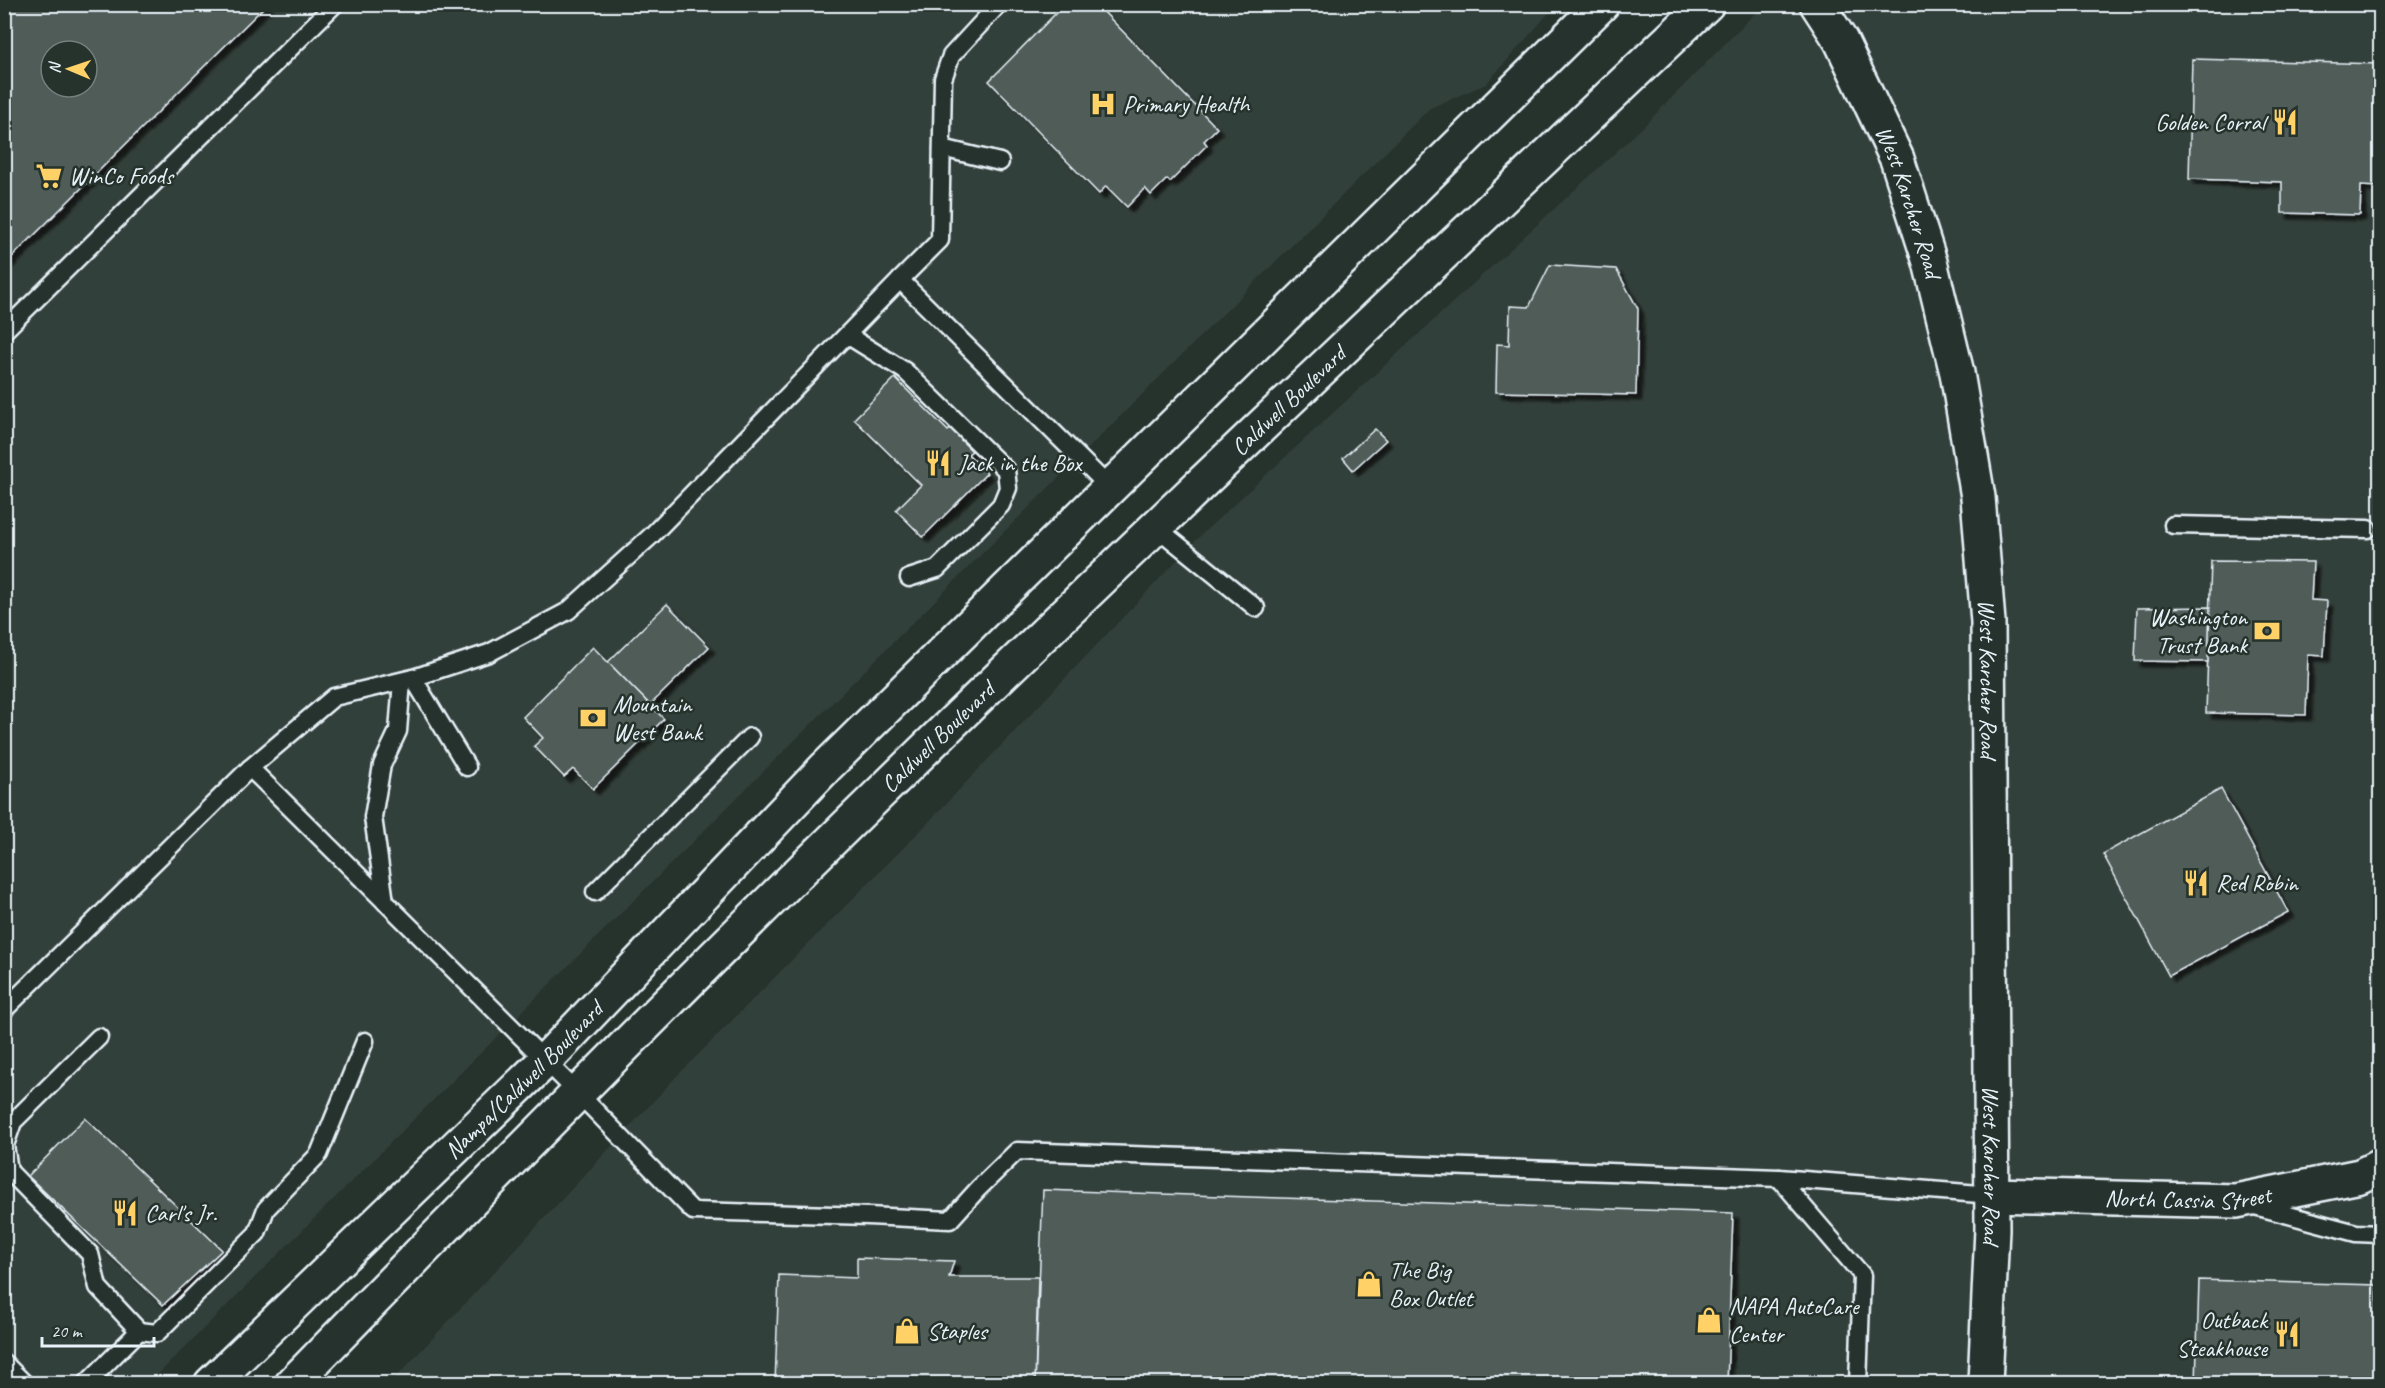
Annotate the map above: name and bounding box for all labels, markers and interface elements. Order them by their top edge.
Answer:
north arrow [39,39,99,99]
text: N [45,60,65,74]
hospital icon: Primary Health [1088,89,1118,119]
place label: Primary Health [1123,89,1251,119]
place label: Golden Corral [2155,107,2269,137]
restaurant icon: Golden Corral [2270,107,2300,137]
street label: West Karcher Road [1868,121,1949,284]
supermarket icon: WinCo Foods [34,161,64,191]
place label: WinCo Foods [69,161,175,191]
street label: Caldwell Boulevard [1225,337,1355,462]
restaurant icon: Jack in the Box [923,448,953,478]
place label: Jack in the Box [957,448,1083,478]
street label: West Karcher Road [1971,598,2004,762]
place label: Washington Trust Bank [2149,602,2249,660]
bank icon: Washington Trust Bank [2252,616,2282,646]
street label: Caldwell Boulevard [874,673,1003,799]
place label: Mountain West Bank [613,689,704,747]
bank icon: Mountain West Bank [578,703,608,733]
restaurant icon: Red Robin [2181,868,2211,898]
place label: Red Robin [2216,868,2299,898]
street label: Nampa/Caldwell Boulevard [438,992,612,1165]
street label: West Karcher Road [1976,1085,2007,1248]
street label: North Cassia Street [2104,1179,2275,1216]
restaurant icon: Carl's Jr. [110,1198,140,1228]
place label: Carl's Jr. [145,1198,217,1228]
place label: The Big Box Outlet [1389,1255,1475,1313]
shop icon: The Big Box Outlet [1354,1269,1384,1299]
place label: NAPA AutoCare Center [1729,1291,1861,1349]
shop icon: NAPA AutoCare Center [1694,1305,1724,1335]
place label: Outback Steakhouse [2176,1305,2269,1363]
scale bar [42,1310,154,1348]
shop icon: Staples [892,1316,922,1346]
place label: Staples [927,1316,990,1346]
restaurant icon: Outback Steakhouse [2272,1319,2302,1349]
text: 20 m [51,1320,84,1342]

